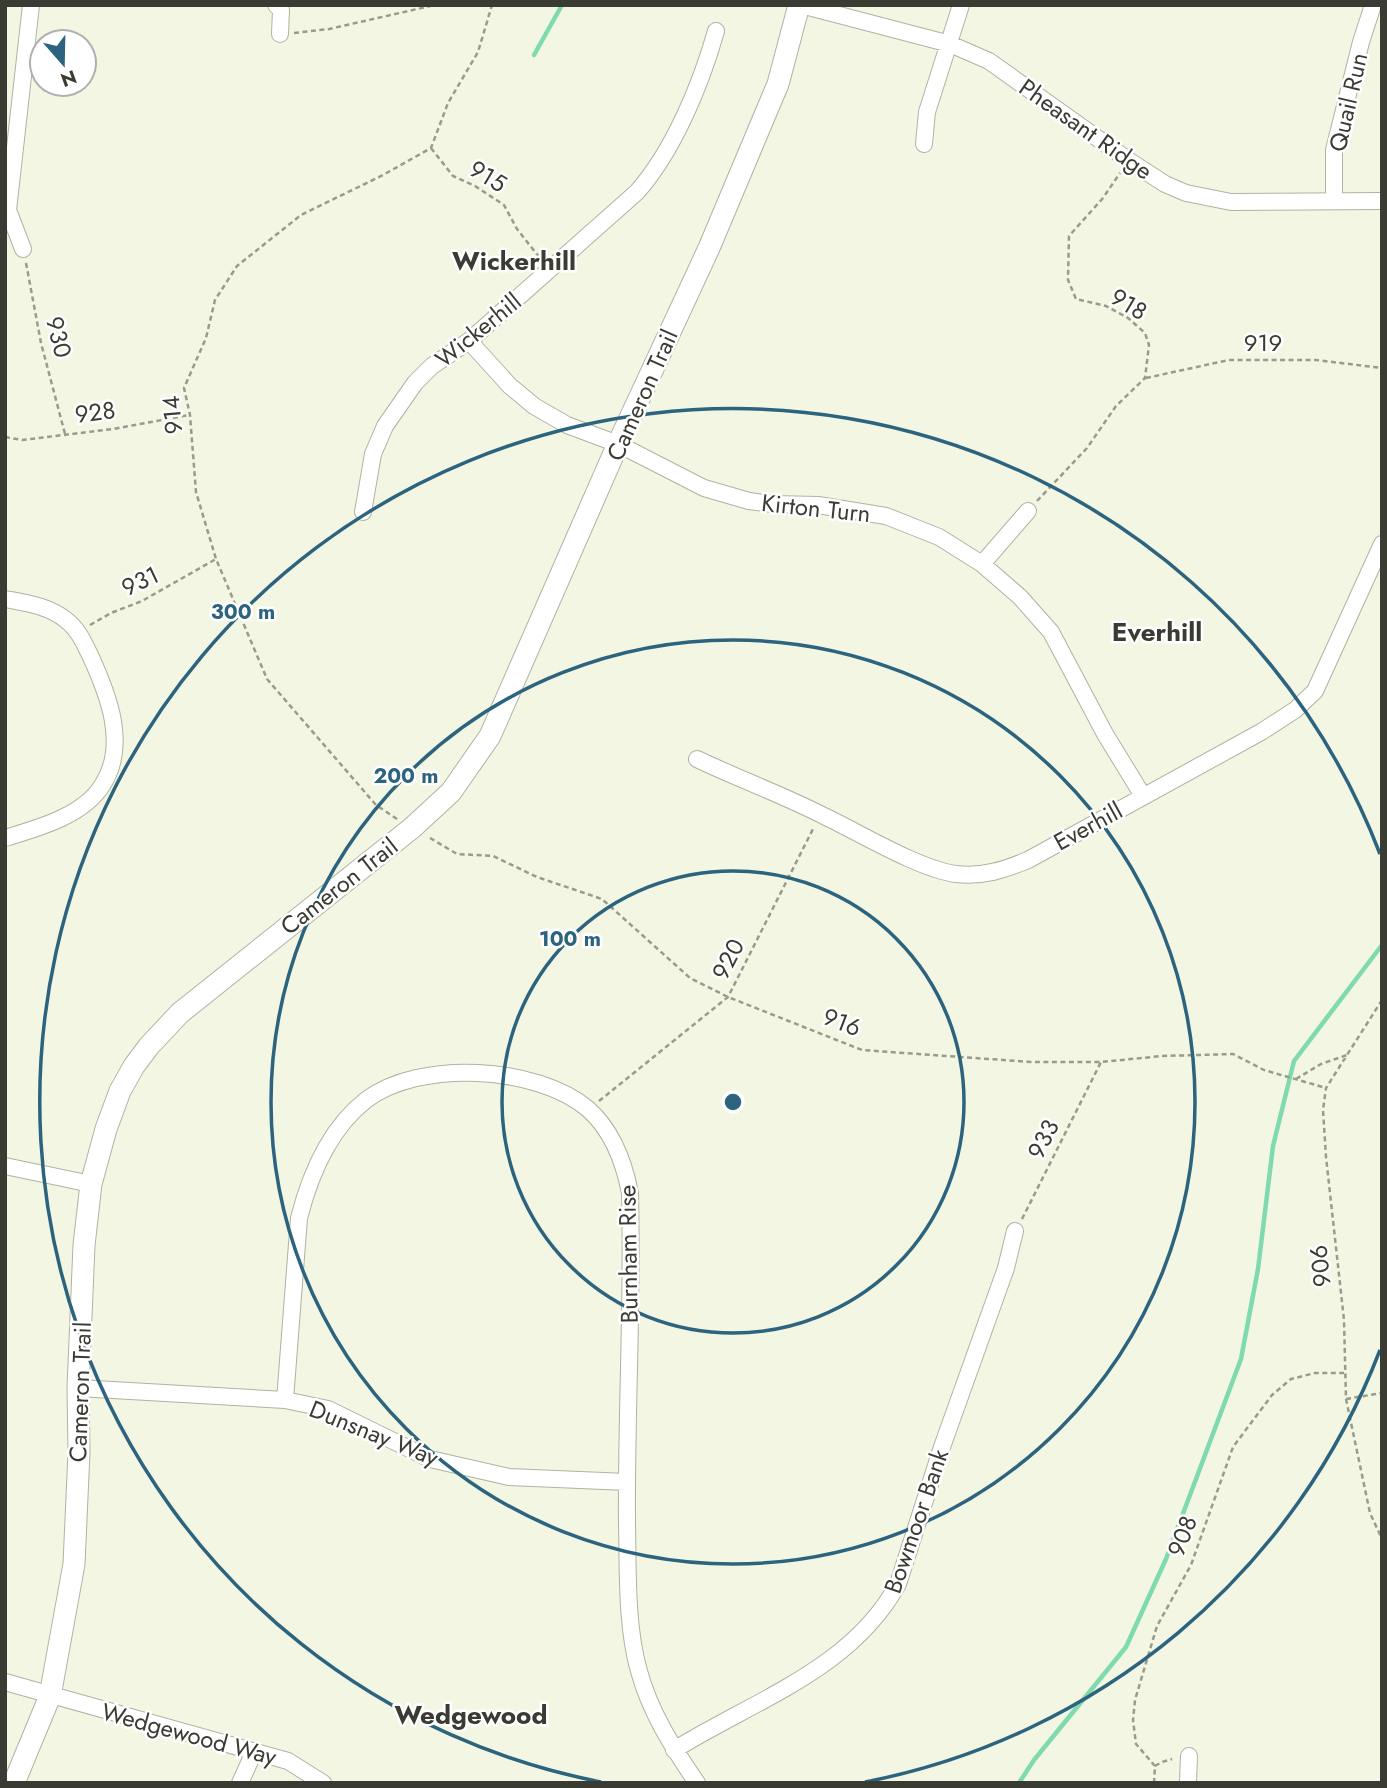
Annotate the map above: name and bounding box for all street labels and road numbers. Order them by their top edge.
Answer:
street label: Quail Run [1320,49,1376,155]
street label: Pheasant Ridge [1012,70,1160,188]
street label: 915 [463,151,513,201]
street label: 918 [1104,279,1154,329]
street label: Wickerhill [427,284,529,376]
street label: 930 [37,313,81,361]
street label: Cameron Trail [597,324,687,466]
street label: 919 [1244,325,1282,360]
street label: 928 [73,392,117,432]
street label: 914 [153,394,191,436]
street label: Kirton Turn [760,485,872,531]
street label: 931 [116,557,164,605]
street label: Everhill [1047,793,1129,859]
street label: Cameron Trail [273,829,405,943]
street label: 920 [703,932,753,986]
street label: 916 [818,999,866,1045]
street label: 933 [1018,1113,1068,1165]
street label: Burnham Rise [609,1184,647,1324]
street label: 906 [1300,1243,1340,1289]
street label: Cameron Trail [60,1321,100,1463]
street label: Dunsnay Way [304,1391,444,1475]
street label: Bowmoor Bank [875,1444,957,1598]
street label: 908 [1158,1510,1206,1562]
street label: Wedgewood Way [98,1694,281,1774]

